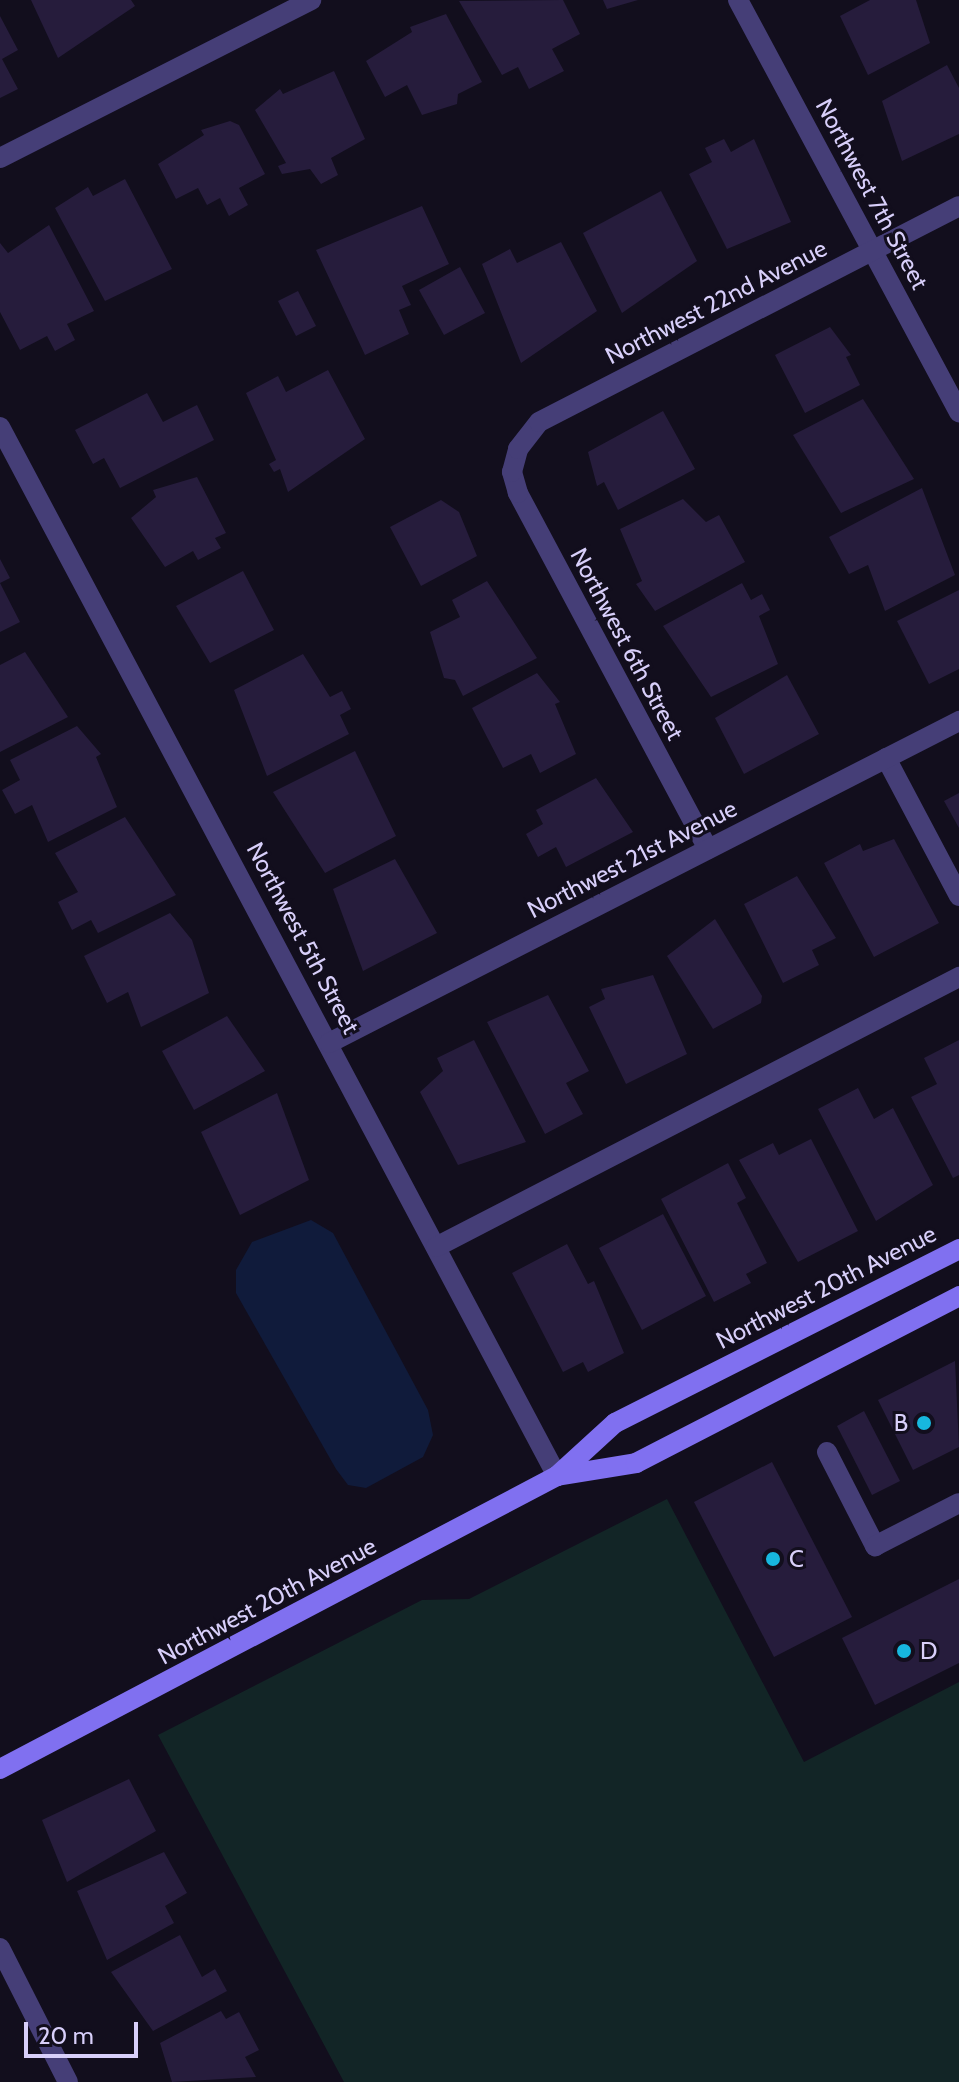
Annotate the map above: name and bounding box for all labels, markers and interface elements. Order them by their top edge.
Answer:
street label: Northwest 7th Street [810,94,934,294]
street label: Northwest 22nd Avenue [600,234,832,370]
street label: Northwest 6th Street [564,543,690,745]
street label: Northwest 21st Avenue [522,794,742,924]
street label: Northwest 5th Street [240,837,366,1039]
street label: Northwest 20th Avenue [711,1219,941,1355]
place label: B [894,1409,908,1437]
marker: B [915,1414,933,1432]
street label: Northwest 20th Avenue [153,1531,381,1671]
place label: C [789,1545,804,1573]
marker: C [764,1550,782,1568]
place label: D [920,1637,937,1665]
marker: D [895,1642,913,1660]
scale bar [28,2006,142,2056]
text: 20 m [38,2021,94,2050]

